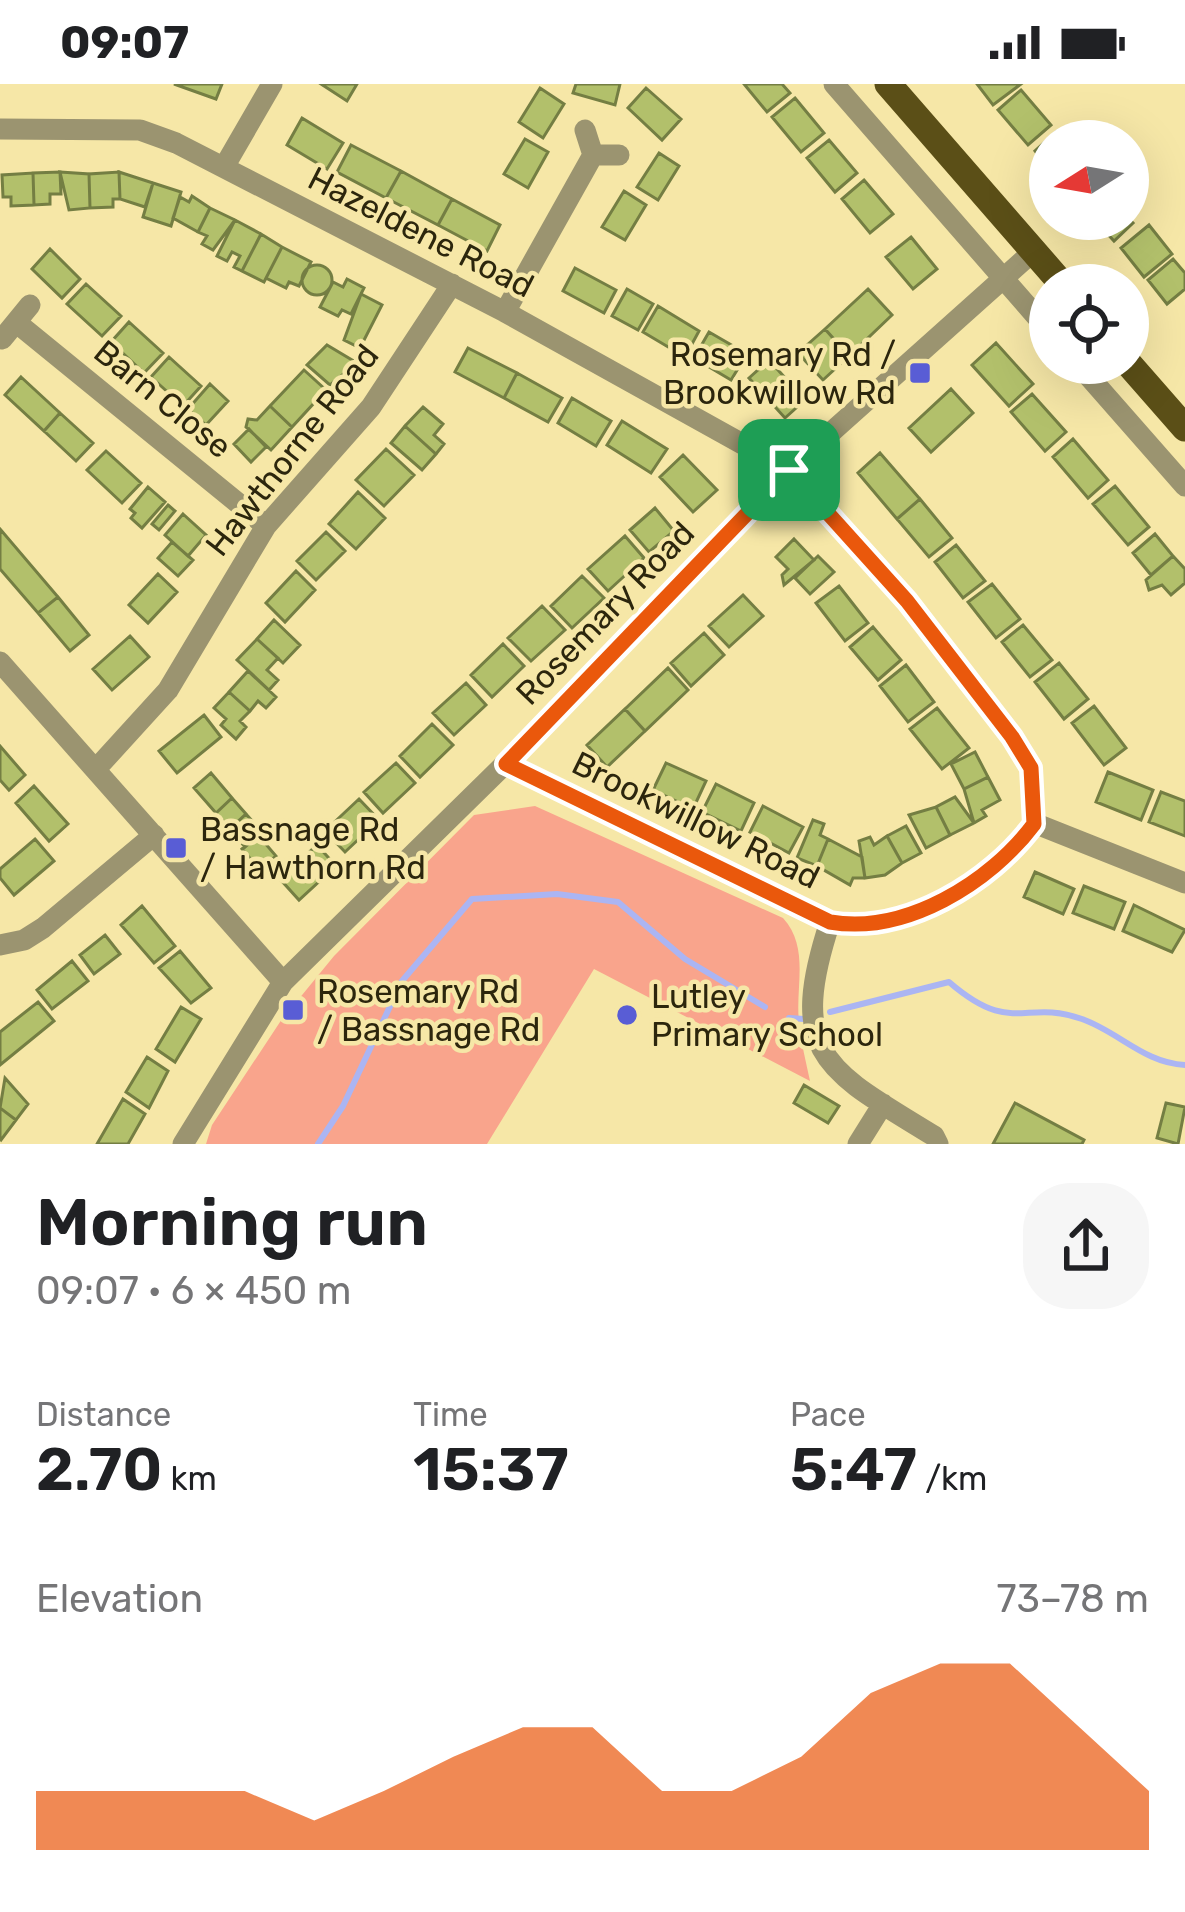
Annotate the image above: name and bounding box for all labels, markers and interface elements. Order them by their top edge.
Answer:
text: 09:07 [60,16,189,69]
north arrow [1029,120,1149,240]
map controls [1029,120,1149,384]
street label: Hazeldene Road [302,158,540,306]
button: locate [1029,264,1149,384]
street label: Barn Close [87,332,239,466]
place label: Rosemary Rd / Brookwillow Rd [663,335,896,412]
street label: Hawthorne Road [197,337,387,563]
marker: Rosemary Rd / Brookwillow Rd [907,360,933,386]
pin [738,419,840,521]
icon: arrive [756,437,822,503]
street label: Rosemary Road [508,513,702,713]
street label: Brookwillow Road [566,743,826,897]
place label: Bassnage Rd / Hawthorn Rd [200,810,426,887]
marker: Bassnage Rd / Hawthorn Rd [163,835,189,861]
place label: Rosemary Rd / Bassnage Rd [317,972,540,1049]
place label: Lutley Primary School [651,977,883,1054]
marker: Rosemary Rd / Bassnage Rd [280,997,306,1023]
marker: Lutley Primary School [614,1002,640,1028]
text: Morning run [36,1183,428,1262]
button: share [1023,1183,1149,1309]
text: 09:07 · 6 × 450 m [36,1268,351,1314]
text: Distance [36,1395,171,1434]
text: Time [413,1395,488,1434]
text: Pace [790,1395,866,1434]
text: 2.70 [36,1434,162,1505]
text: 15:37 [413,1434,569,1505]
text: 5:47 [790,1434,917,1505]
text: km [162,1459,217,1498]
text: /km [917,1459,987,1498]
text: Elevation [36,1576,203,1622]
text: 73–78 m [996,1576,1149,1622]

